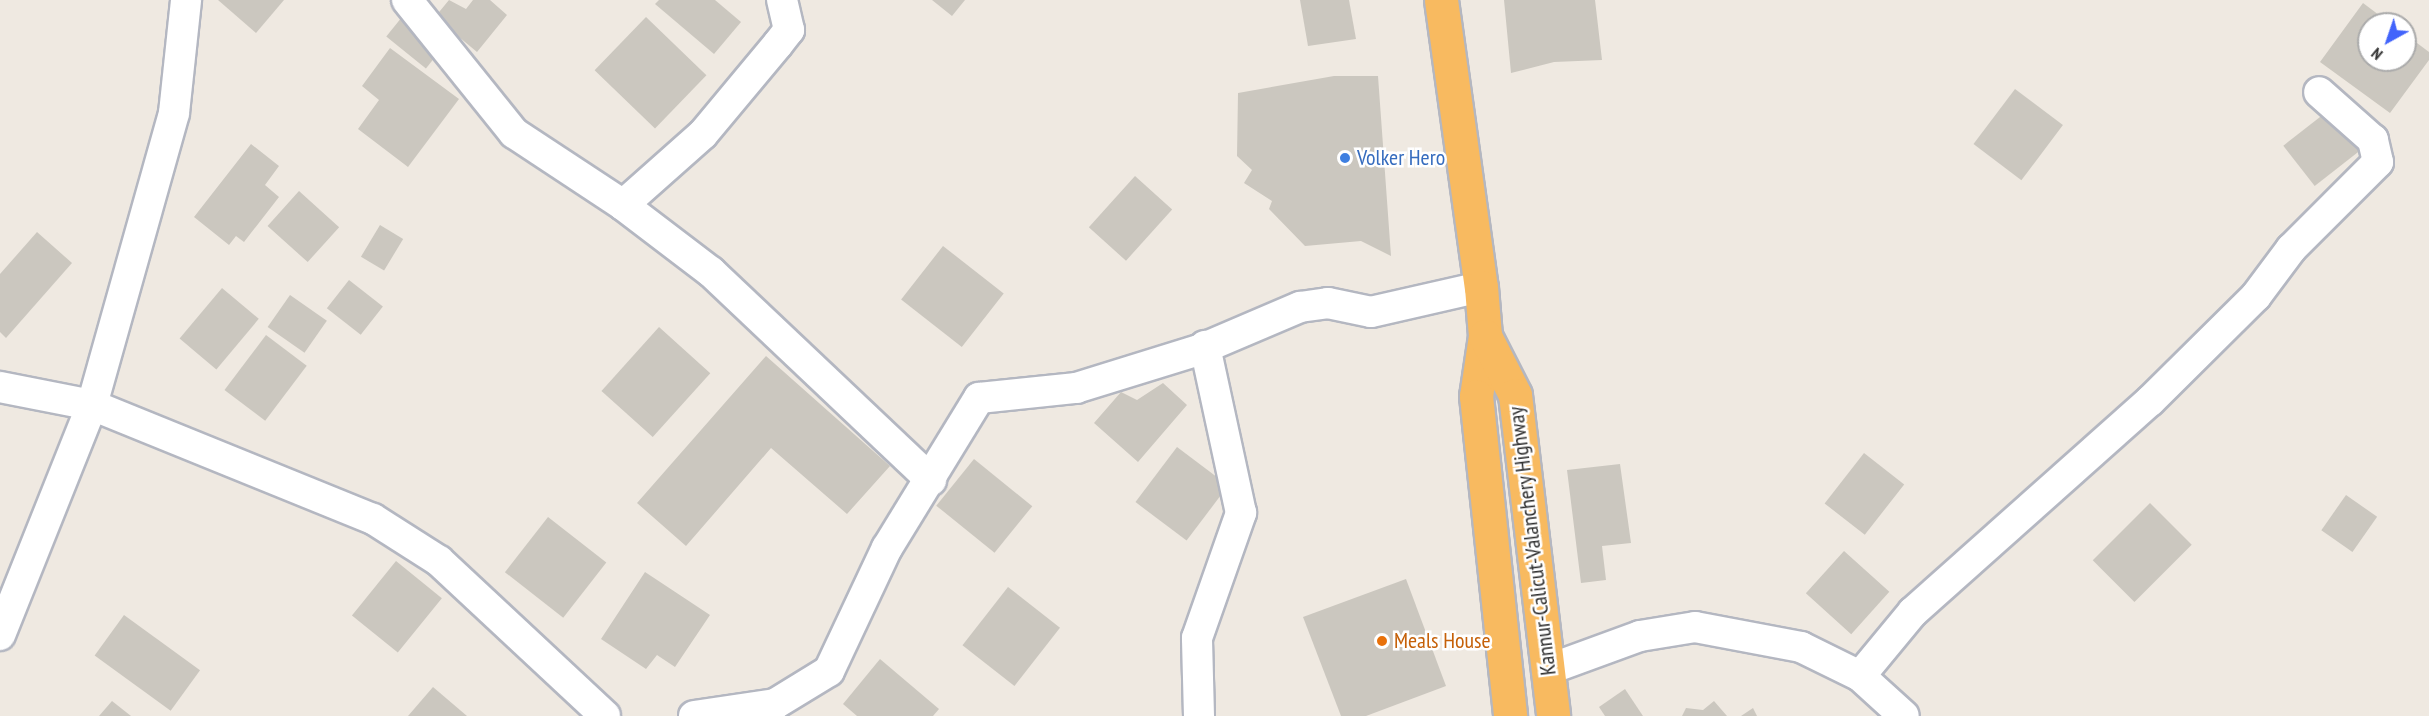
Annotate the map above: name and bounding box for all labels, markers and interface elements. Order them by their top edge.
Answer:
north arrow [2357,12,2417,72]
text: N [2367,44,2386,65]
place label: Volker Hero [1357,145,1445,171]
marker: Volker Hero [1338,151,1352,165]
street label: Kannur-Calicut-Valanchery Highway [1502,405,1562,677]
place label: Meals House [1394,628,1490,654]
marker: Meals House [1375,634,1389,648]

